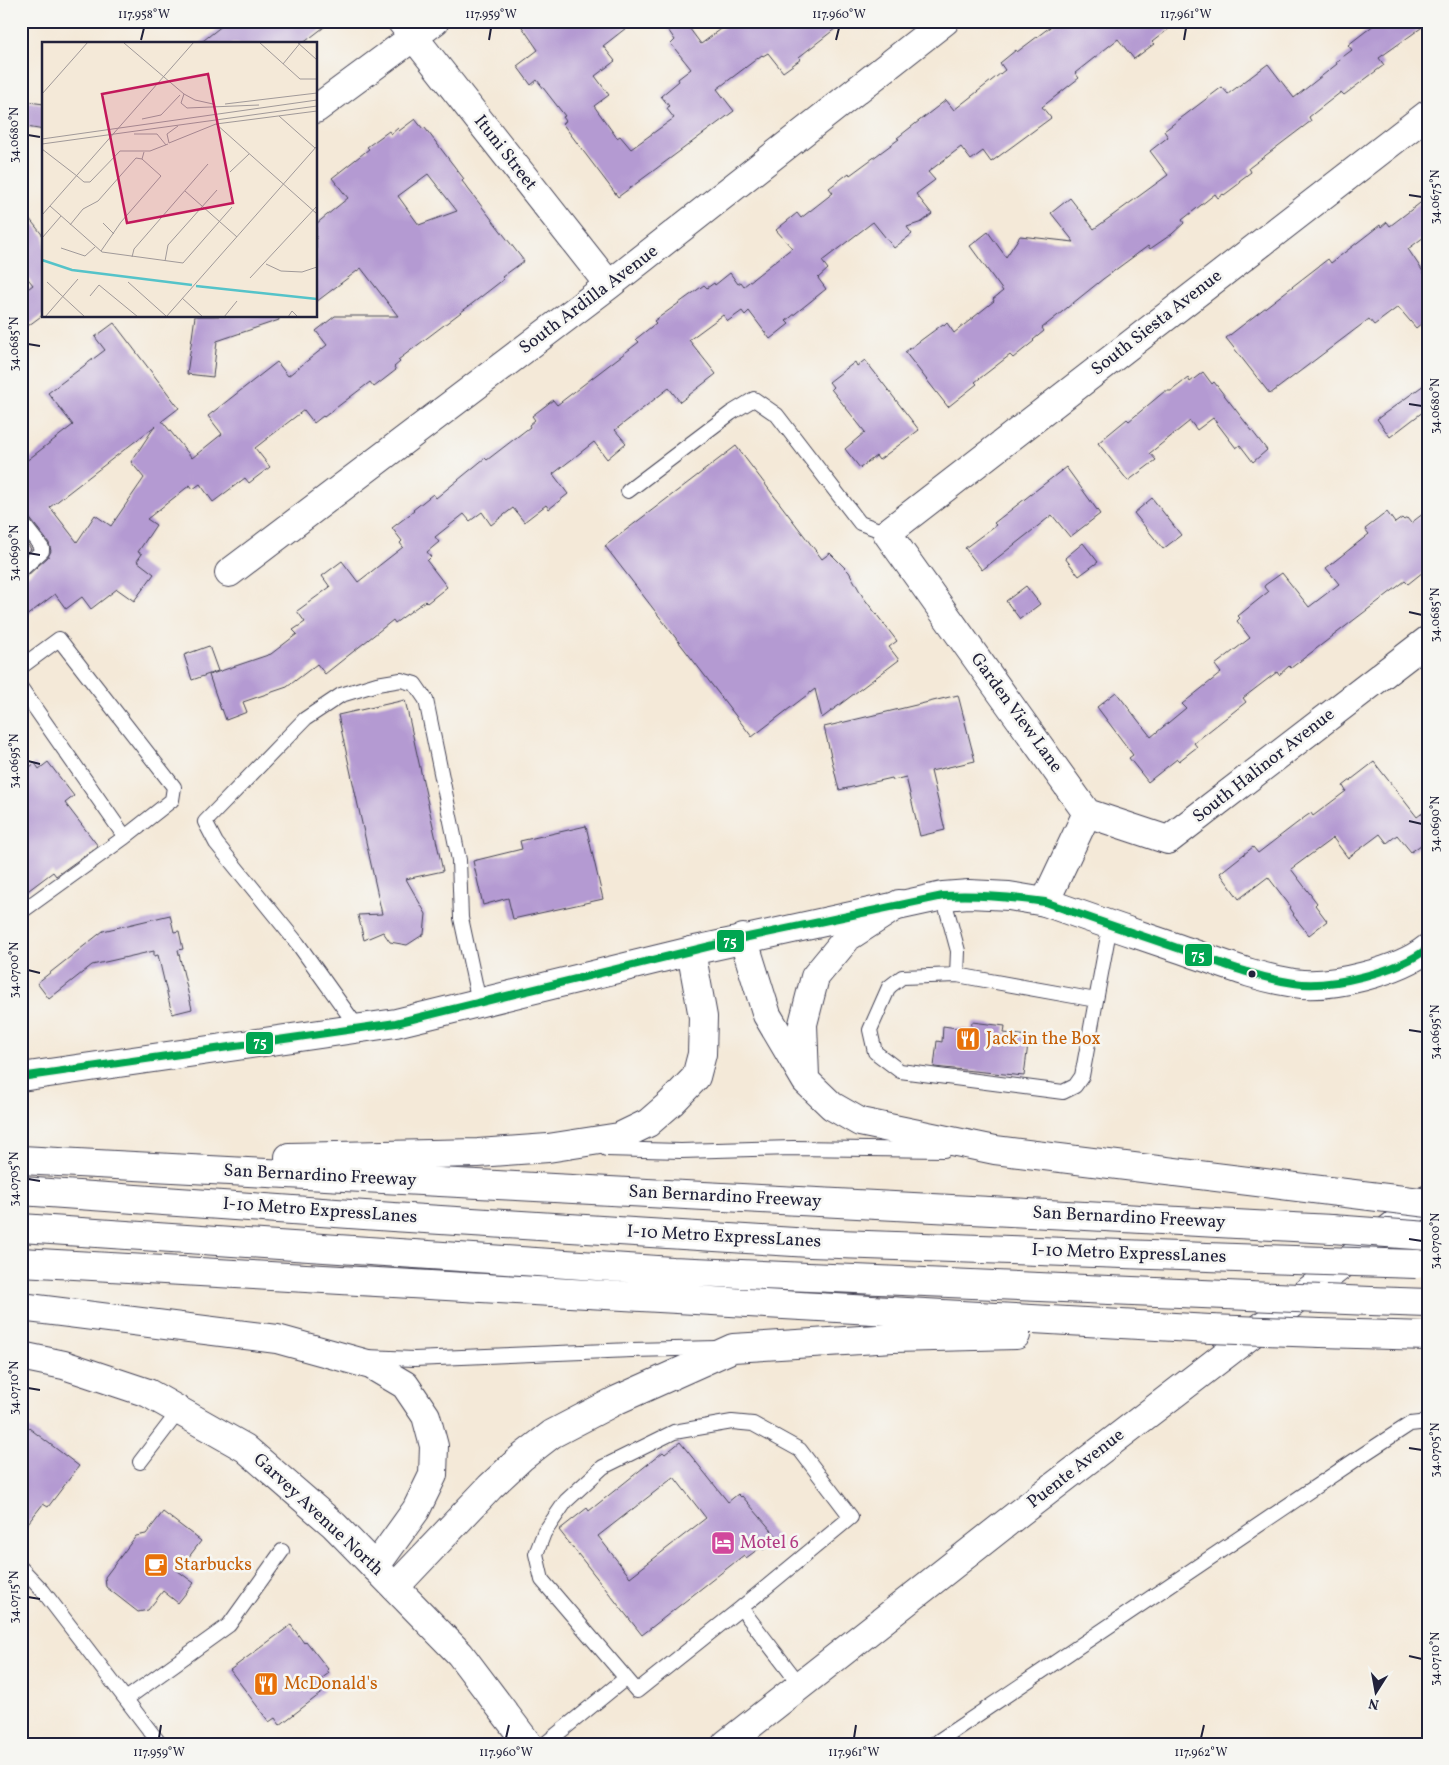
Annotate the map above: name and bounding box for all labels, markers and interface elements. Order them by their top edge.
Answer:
text: 117.958°W [118,7,170,23]
text: 117.959°W [465,7,517,23]
text: 117.960°W [812,7,866,23]
text: 117.961°W [1160,7,1212,23]
inset map [42,42,318,318]
text: 34.0680°N [7,107,23,163]
street label: Ituni Street [468,110,542,196]
text: 34.0675°N [1428,170,1444,224]
street label: South Ardilla Avenue [514,239,664,361]
street label: South Siesta Avenue [1086,264,1228,382]
text: 34.0685°N [7,317,23,371]
text: 34.0680°N [1428,378,1444,434]
text: 34.0690°N [7,525,23,581]
text: 34.0685°N [1428,588,1444,642]
street label: Garden View Lane [964,648,1068,778]
street label: South Halinor Avenue [1188,703,1340,829]
text: 34.0695°N [7,733,23,788]
text: 34.0690°N [1428,796,1444,852]
line badge: 75 [716,929,745,953]
text: 75 [723,933,737,952]
text: 34.0700°N [7,942,23,998]
line badge: 75 [1184,943,1213,967]
text: 75 [1191,947,1205,966]
unlabelled marker [1247,969,1257,979]
text: 34.0695°N [1428,1004,1444,1059]
restaurant icon: Jack in the Box [955,1026,981,1052]
place label: Jack in the Box [986,1027,1101,1052]
line badge: 75 [245,1031,274,1055]
text: 75 [253,1034,267,1053]
text: 34.0705°N [7,1151,23,1206]
street label: San Bernardino Freeway [223,1158,417,1194]
street label: San Bernardino Freeway [628,1179,822,1215]
street label: I-10 Metro ExpressLanes [222,1192,418,1230]
street label: San Bernardino Freeway [1032,1200,1226,1236]
text: 34.0700°N [1428,1213,1444,1269]
street label: I-10 Metro ExpressLanes [626,1219,822,1255]
street label: I-10 Metro ExpressLanes [1031,1238,1227,1270]
text: 34.0710°N [7,1361,23,1415]
text: 34.0705°N [1428,1422,1444,1477]
street label: Puente Avenue [1022,1423,1130,1515]
street label: Garvey Avenue North [247,1448,389,1582]
hotel icon: Motel 6 [710,1530,736,1556]
place label: Motel 6 [740,1531,799,1556]
cafe icon: Starbucks [143,1552,169,1578]
place label: Starbucks [174,1553,252,1578]
text: 34.0715°N [7,1570,23,1624]
text: 34.0710°N [1428,1632,1444,1686]
north arrow [1352,1668,1402,1718]
restaurant icon: McDonald's [253,1671,279,1697]
place label: McDonald's [284,1672,378,1697]
text: N [1367,1693,1381,1714]
text: 117.959°W [133,1745,185,1761]
text: 117.960°W [479,1745,533,1761]
text: 117.961°W [828,1745,880,1761]
text: 117.962°W [1175,1745,1227,1761]

